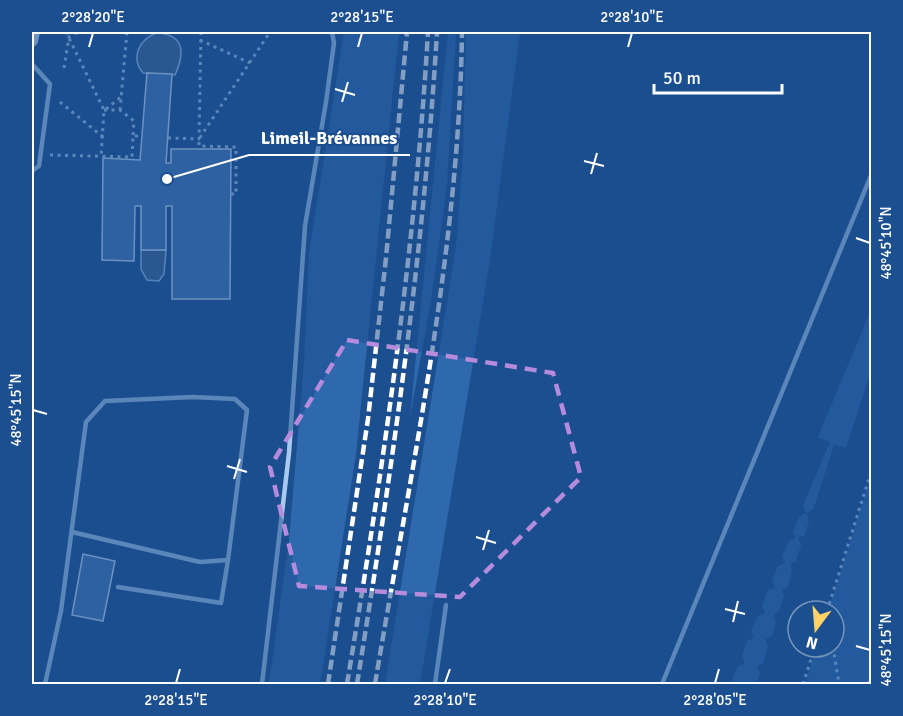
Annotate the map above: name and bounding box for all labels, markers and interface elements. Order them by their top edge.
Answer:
text: 2°28'20"E [61,8,125,26]
text: 2°28'15"E [330,8,394,26]
text: 2°28'10"E [600,8,664,26]
scale bar [654,57,782,95]
text: 50 m [663,67,701,89]
callout: Limeil-Brévannes [249,119,410,155]
text: Limeil-Brévannes [261,127,397,149]
text: 48°45'10"N [877,206,895,280]
text: 48°45'15"N [7,373,25,447]
north arrow [786,599,846,659]
text: 48°45'15"N [877,613,895,687]
text: N [804,631,820,654]
text: 2°28'15"E [144,691,208,709]
text: 2°28'10"E [413,691,477,709]
text: 2°28'05"E [683,691,747,709]

